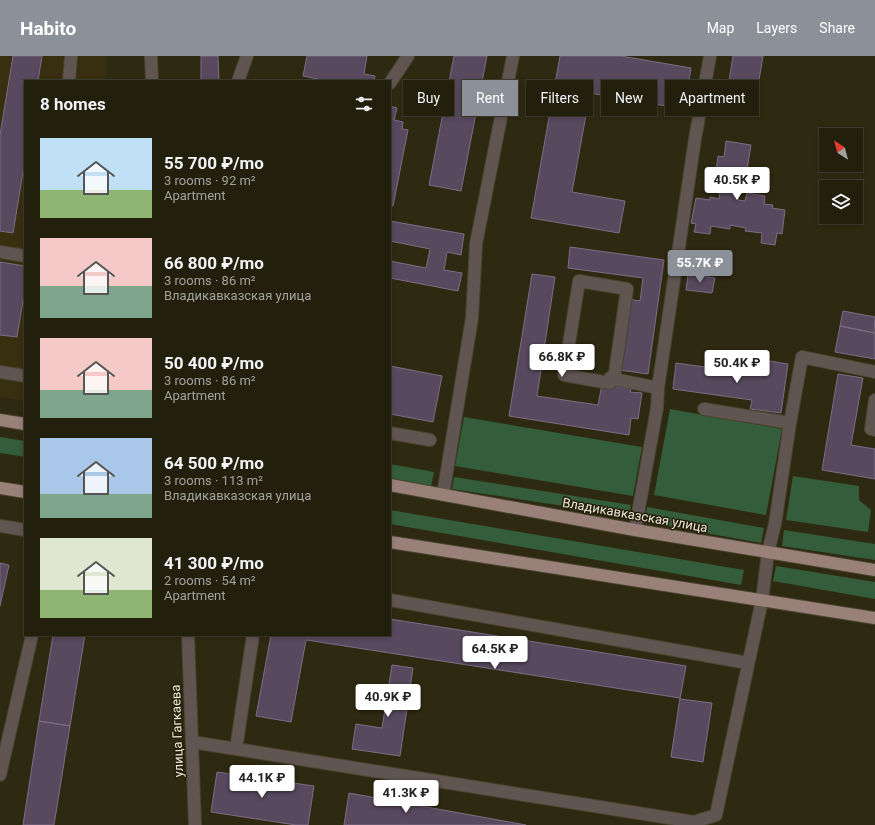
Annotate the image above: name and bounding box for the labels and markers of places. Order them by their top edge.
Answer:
pin: 40.5K ₽ [700,167,774,201]
pin: 55.7K ₽ [663,250,737,284]
pin: 66.8K ₽ [525,344,599,378]
pin: 50.4K ₽ [700,350,774,384]
pin: 64.5K ₽ [458,636,532,670]
pin: 40.9K ₽ [351,684,425,718]
pin: 44.1K ₽ [225,765,299,799]
pin: 41.3K ₽ [369,780,443,814]

